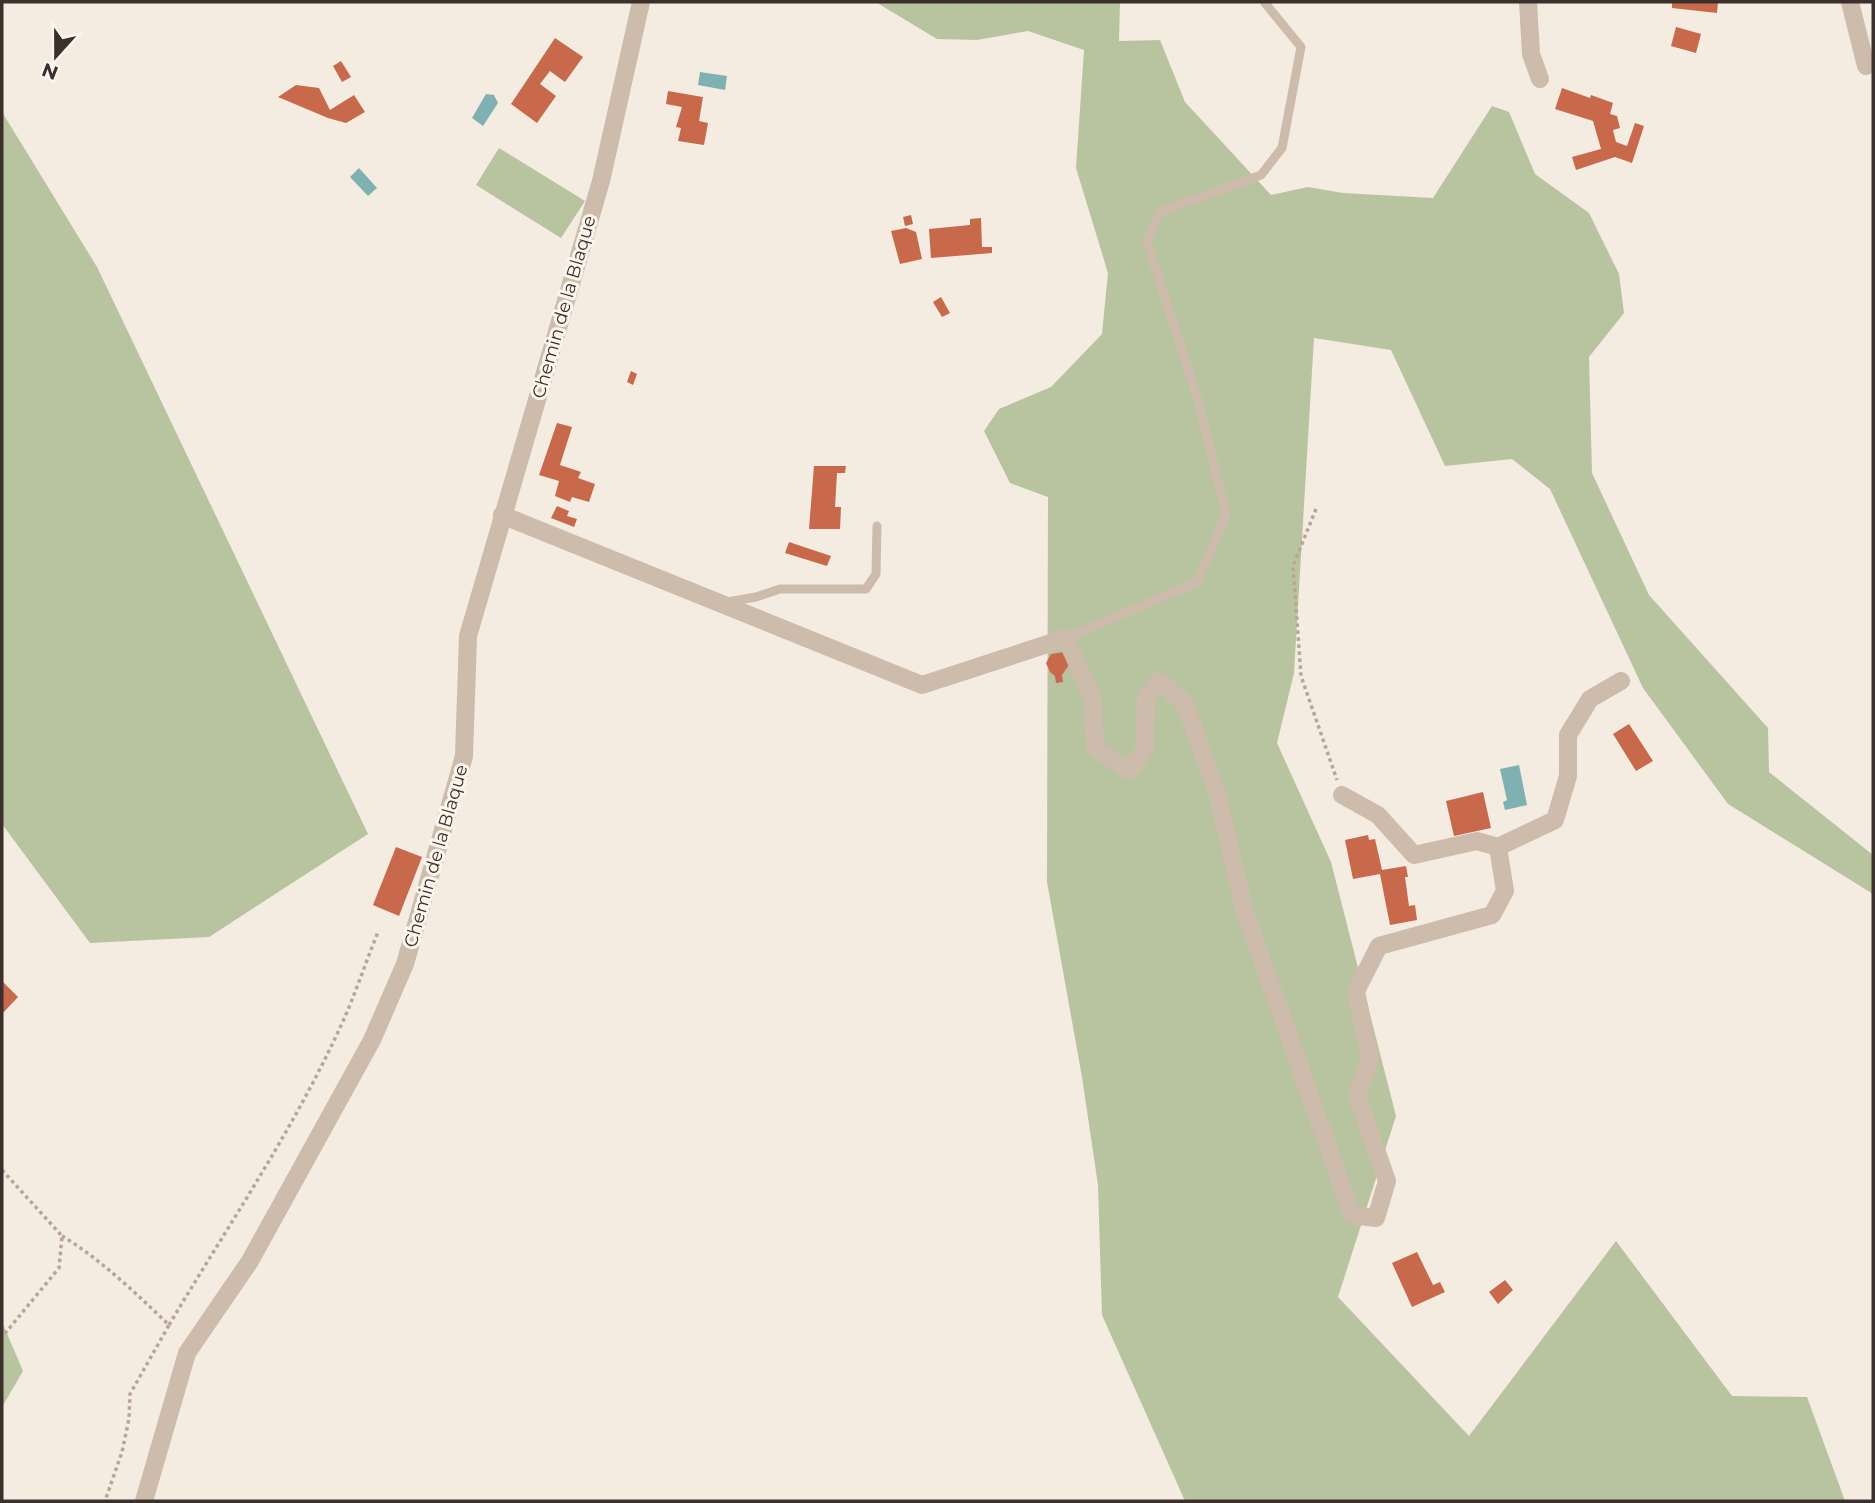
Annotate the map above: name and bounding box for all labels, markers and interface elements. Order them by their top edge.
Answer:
north arrow [21,21,91,91]
text: N [39,58,61,85]
street label: Chemin de la Blaque [527,213,601,401]
street label: Chemin de la Blaque [399,762,473,950]

